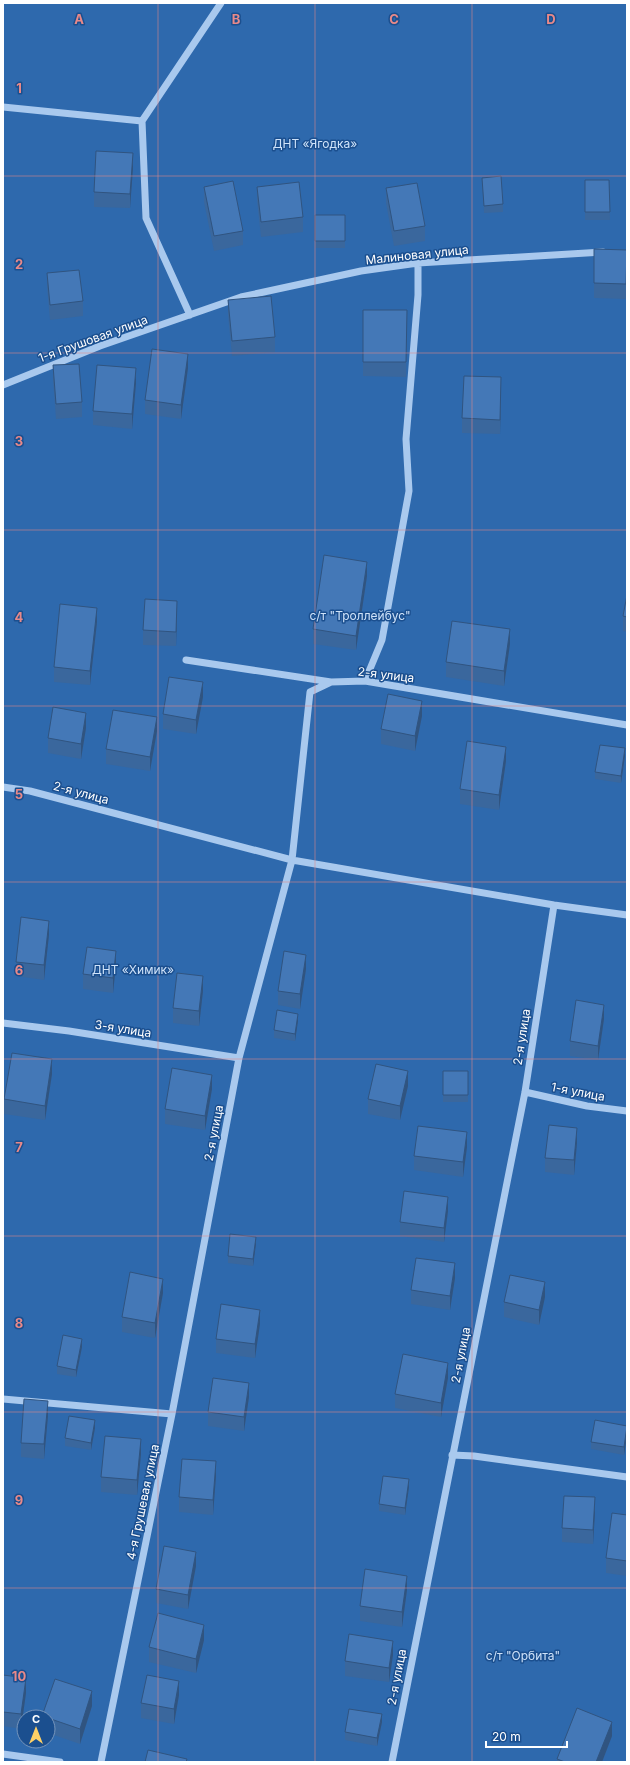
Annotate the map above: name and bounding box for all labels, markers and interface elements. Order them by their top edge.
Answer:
text: A [74,11,84,27]
text: B [232,11,241,27]
text: C [389,11,399,27]
text: D [546,11,556,27]
text: 1 [16,80,22,96]
park label: ДНТ «Ягодка» [273,136,357,151]
street label: Малиновая улица [365,242,469,267]
text: 2 [15,256,23,272]
street label: 1-я Грушовая улица [36,312,150,365]
text: 3 [15,433,23,449]
park label: с/т "Троллейбус" [309,608,411,623]
text: 4 [15,609,24,625]
street label: 2-я улица [357,664,415,685]
street label: 2-я улица [52,778,111,807]
text: 5 [15,786,23,802]
text: 6 [15,962,23,978]
park label: ДНТ «Химик» [92,962,174,977]
street label: 2-я улица [510,1008,533,1066]
street label: 3-я улица [94,1017,152,1040]
street label: 1-я улица [550,1079,606,1104]
street label: 2-я улица [201,1104,226,1162]
text: 7 [15,1139,23,1155]
text: 8 [15,1315,23,1331]
street label: 2-я улица [448,1326,473,1384]
street label: 4-я Грушевая улица [123,1443,162,1561]
text: 9 [15,1492,23,1508]
street label: 2-я улица [384,1648,409,1706]
park label: с/т "Орбита" [486,1648,560,1663]
text: 10 [12,1668,26,1684]
north arrow [16,1709,56,1749]
text: С [32,1712,40,1726]
scale bar [486,1723,567,1749]
text: 20 m [492,1729,521,1744]

